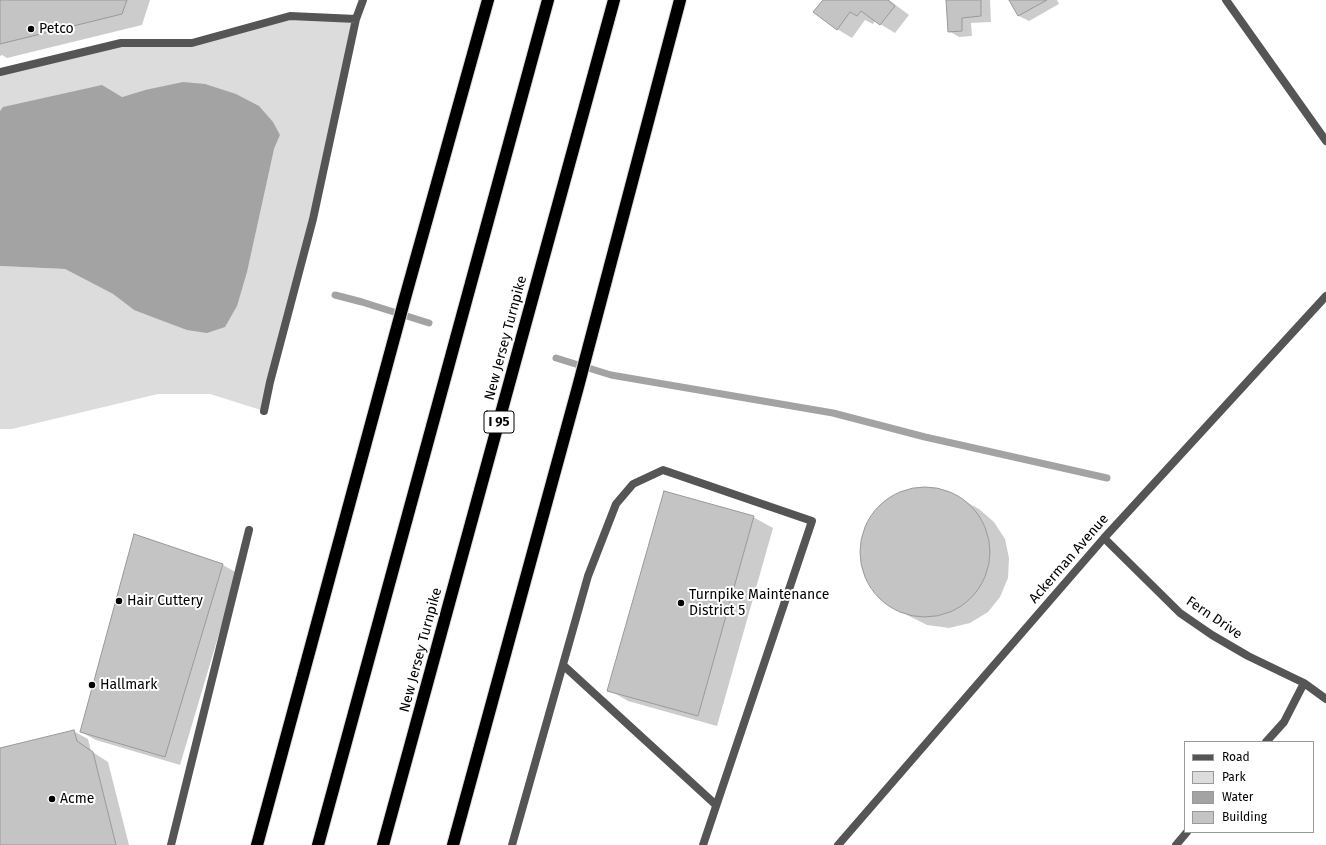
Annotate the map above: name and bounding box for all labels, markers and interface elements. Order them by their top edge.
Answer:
place label: Petco [39,21,74,37]
marker: Petco [26,24,36,34]
street label: New Jersey Turnpike [481,274,531,402]
road number: I 95 [484,411,514,433]
street label: Ackerman Avenue [1026,511,1112,607]
street label: New Jersey Turnpike [396,586,446,714]
place label: Turnpike Maintenance District 5 [689,587,829,620]
place label: Hair Cuttery [127,593,203,609]
street label: Fern Drive [1183,593,1245,643]
marker: Hair Cuttery [114,596,124,606]
marker: Turnpike Maintenance District 5 [676,598,686,608]
place label: Hallmark [100,677,157,693]
marker: Hallmark [87,680,97,690]
legend [1184,741,1314,833]
text: Road [1222,750,1250,764]
text: Park [1222,770,1246,784]
text: Water [1222,790,1253,804]
place label: Acme [60,791,94,807]
marker: Acme [47,794,57,804]
text: Building [1222,810,1267,824]

